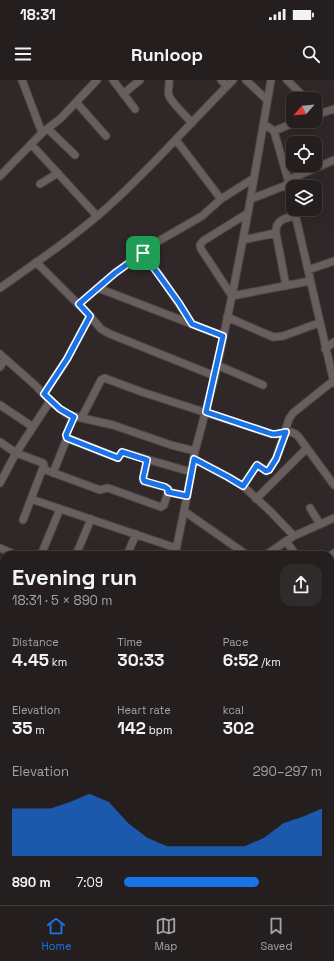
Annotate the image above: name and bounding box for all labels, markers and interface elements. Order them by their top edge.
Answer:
text: 18:31 [20,5,56,24]
icon: menu [12,43,34,65]
text: Runloop [131,43,203,66]
icon: search [300,43,322,65]
north arrow [286,92,322,128]
map controls [286,92,322,216]
button: locate [286,136,322,172]
button: layers [286,180,322,216]
pin [126,236,160,270]
icon: arrive [132,242,154,264]
text: Evening run [12,563,137,591]
button: share [280,564,322,606]
text: 18:31 · 5 × 890 m [12,592,112,609]
text: Distance [12,635,59,649]
text: Time [117,635,142,649]
text: Pace [223,635,248,649]
text: 4.45 [12,649,49,671]
text: 30:33 [117,649,164,671]
text: 6:52 [223,649,258,671]
text: km [49,655,67,669]
text: /km [258,655,281,669]
text: Elevation [12,703,60,717]
text: Heart rate [117,703,171,717]
text: kcal [223,703,244,717]
text: 35 [12,717,33,739]
text: 142 [117,717,146,739]
text: 302 [223,717,254,739]
text: m [33,723,45,737]
text: bpm [146,723,172,737]
text: Elevation [12,763,69,780]
text: 290–297 m [253,763,322,780]
text: 890 m [12,874,51,891]
text: 7:09 [76,874,103,891]
tab: Home [41,915,71,953]
tab: Map [154,915,177,953]
tab: Saved [260,915,292,953]

